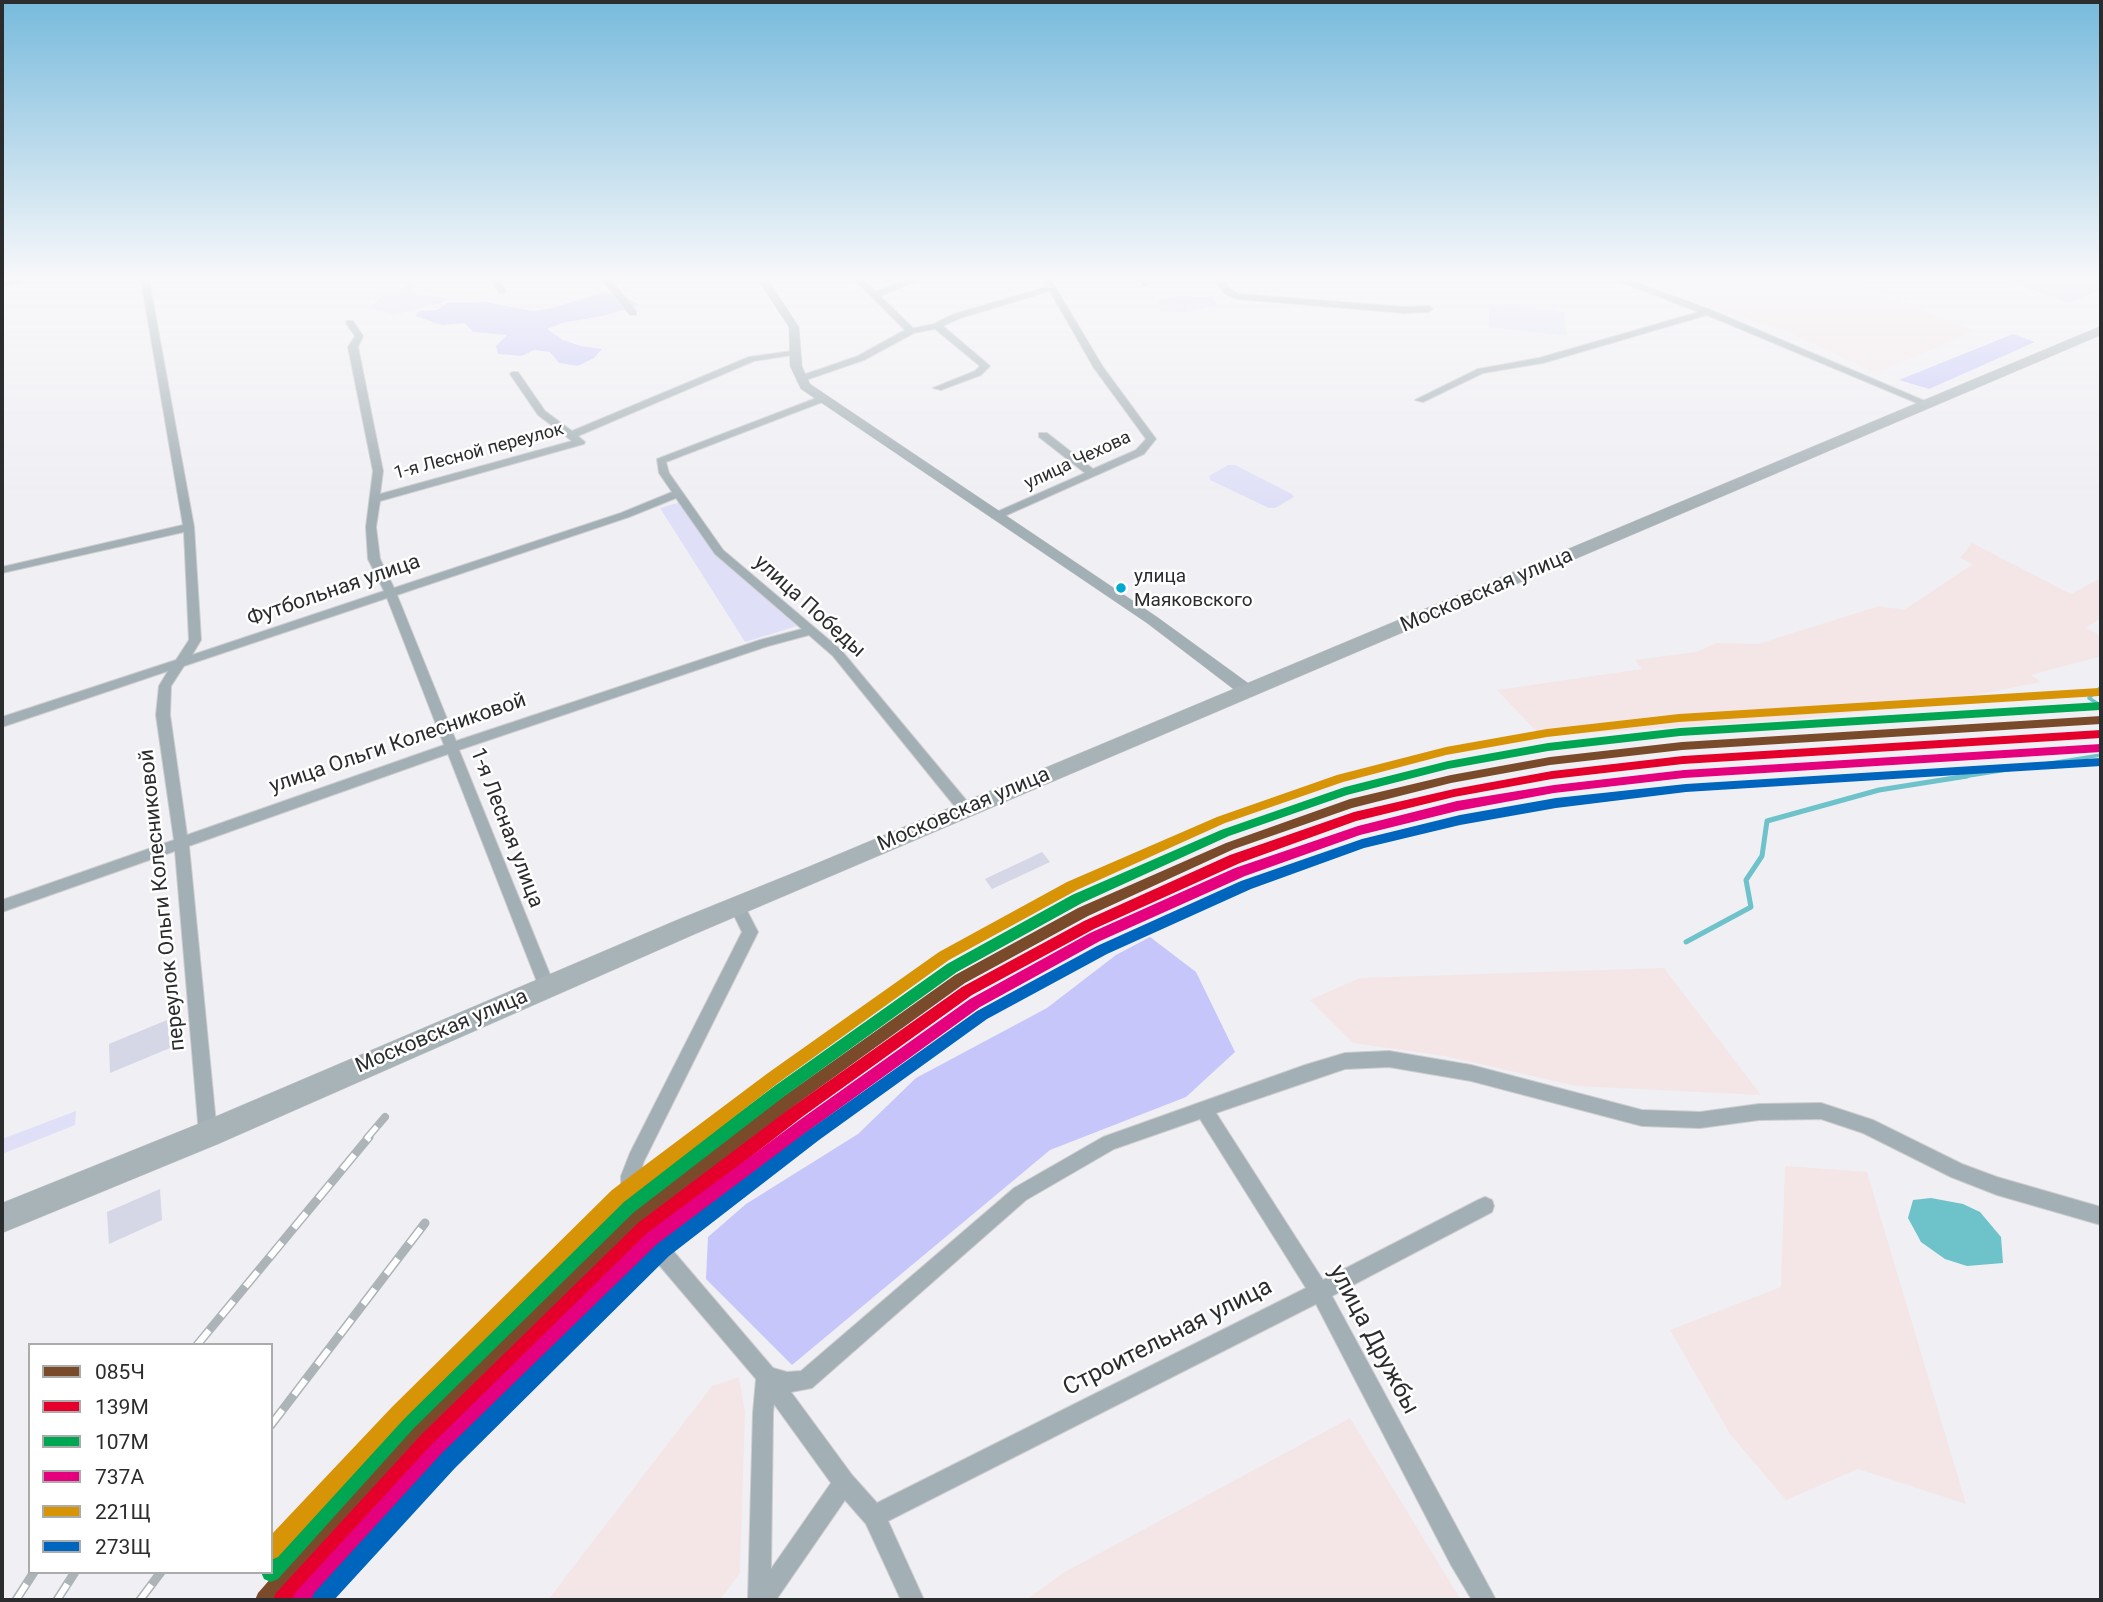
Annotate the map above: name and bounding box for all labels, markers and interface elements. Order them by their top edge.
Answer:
street label: 1-я Лесной переулок [392,419,566,485]
street label: улица Чехова [1021,427,1135,495]
street label: Московская улица [1397,543,1577,639]
street label: Футбольная улица [244,550,424,632]
street label: улица Победы [748,550,870,664]
place label: улица Маяковского [1134,566,1253,610]
marker: улица Маяковского [1114,581,1128,595]
street label: улица Ольги Колесниковой [266,688,530,800]
street label: 1-я Лесная улица [464,744,548,912]
street label: переулок Ольги Колесниковой [135,748,191,1052]
street label: Московская улица [874,762,1054,858]
street label: Московская улица [352,984,532,1080]
street label: улица Дружбы [1322,1260,1424,1420]
street label: Строительная улица [1059,1273,1277,1403]
legend [28,1343,273,1574]
text: 085Ч [95,1360,145,1384]
text: 139М [95,1395,149,1419]
text: 107М [95,1430,149,1454]
text: 737А [95,1465,144,1489]
text: 221Щ [95,1500,151,1524]
text: 273Щ [95,1535,151,1559]

